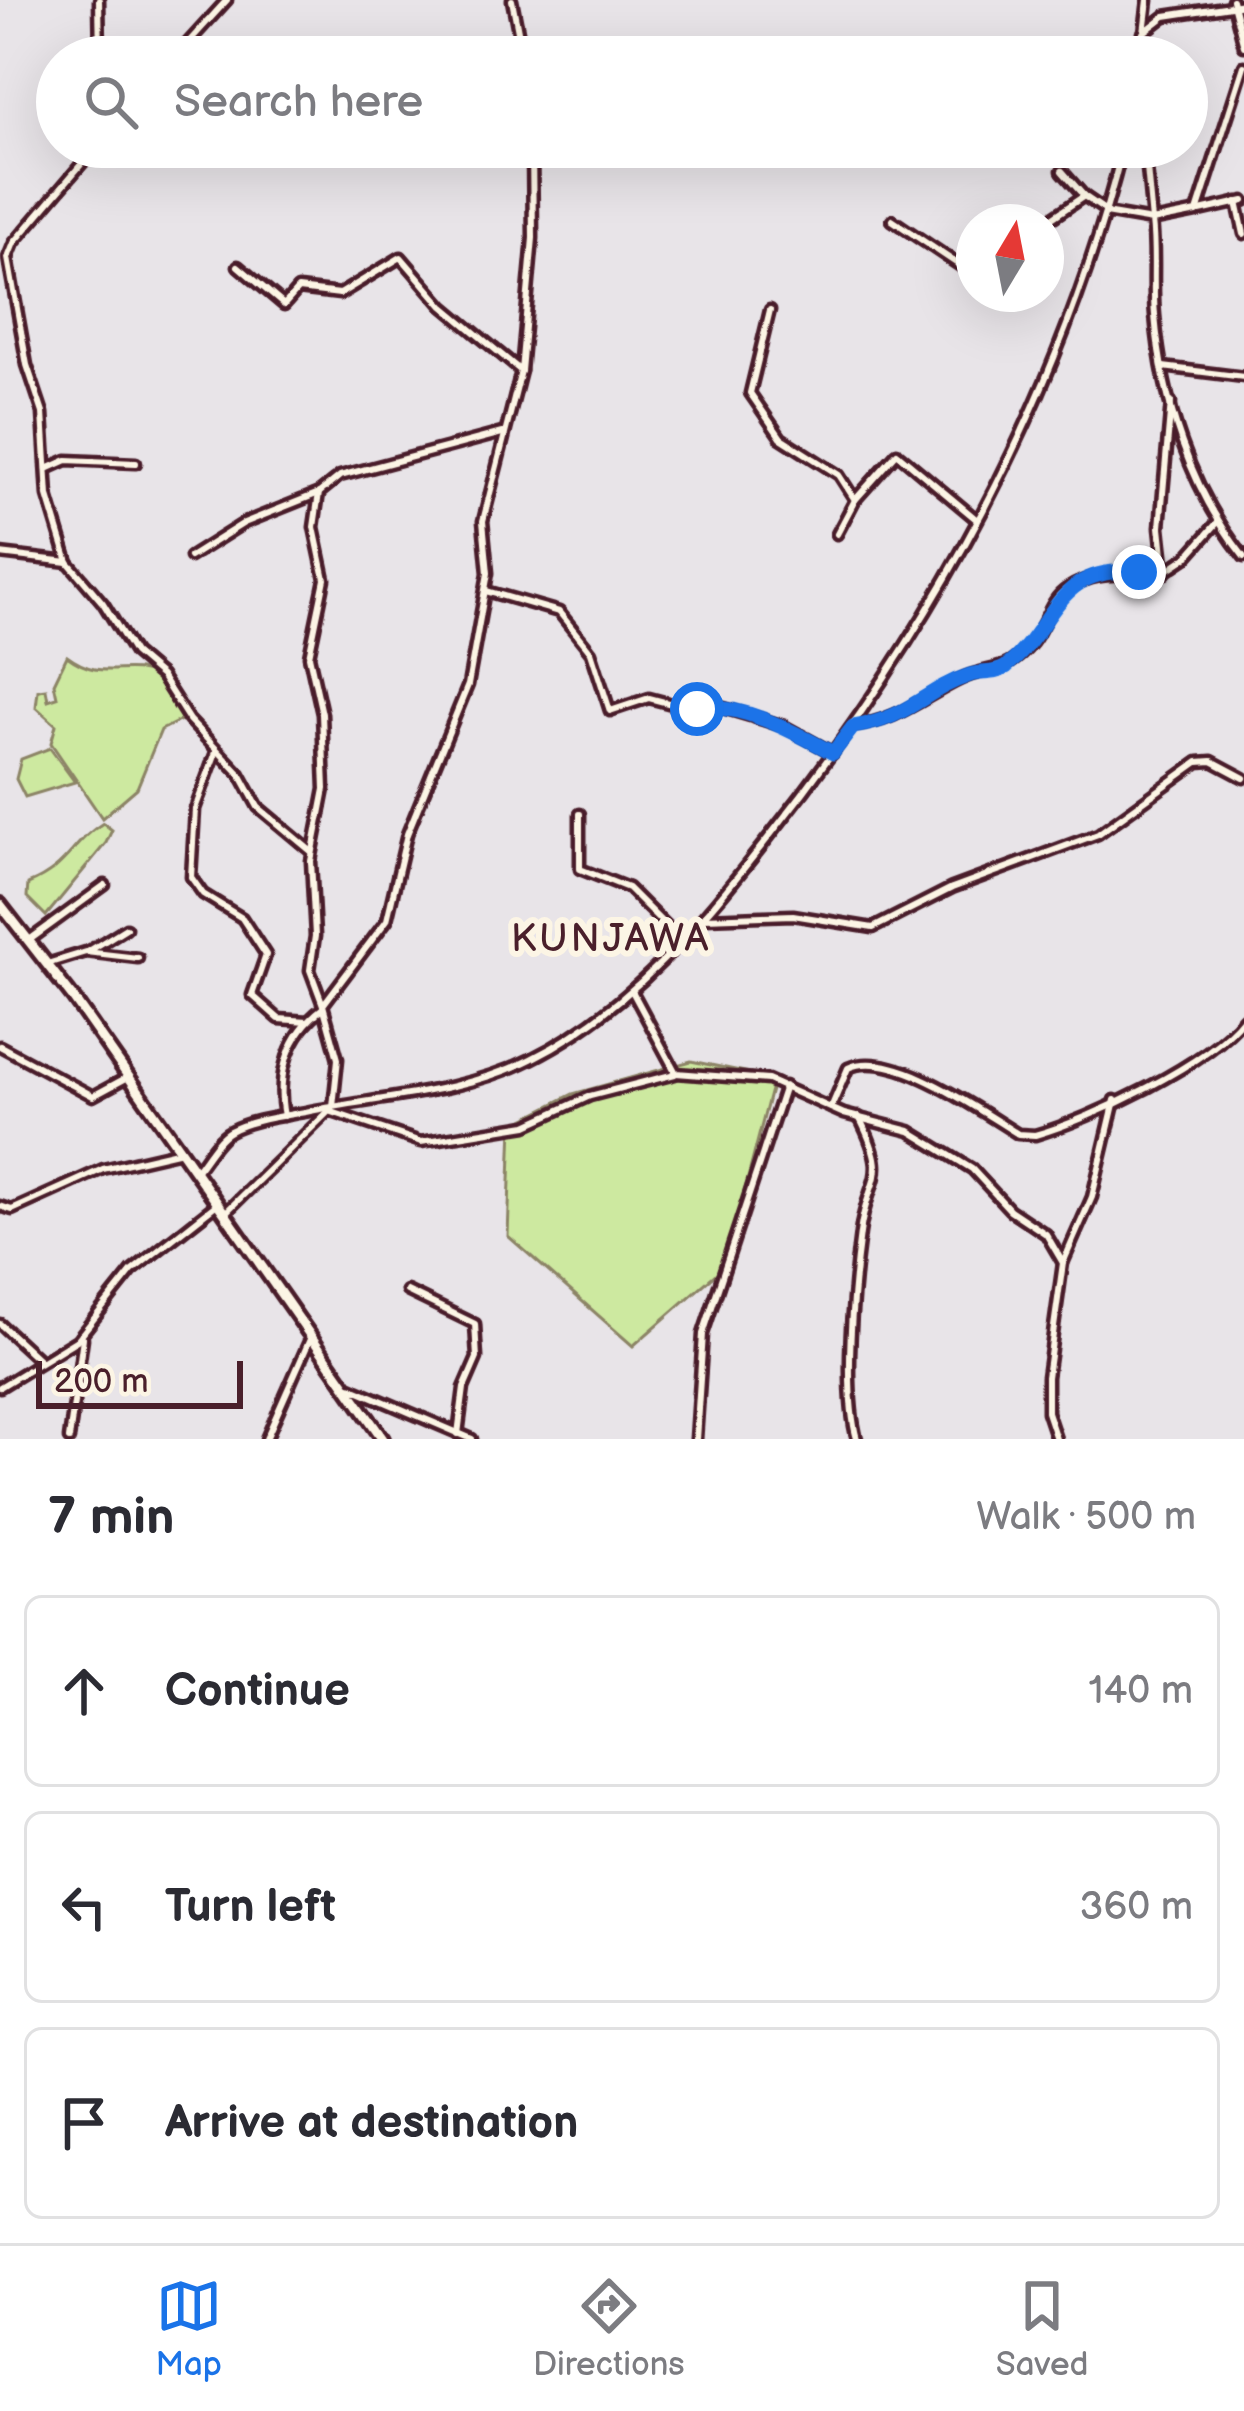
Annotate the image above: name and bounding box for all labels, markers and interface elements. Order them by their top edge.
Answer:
search box [36,36,1208,168]
icon: search [78,69,144,135]
text: Search here [174,75,423,130]
north arrow [956,204,1064,312]
route end [1112,545,1166,599]
route start [670,682,724,736]
district label: KUNJAWA [511,916,711,963]
scale bar [36,1355,243,1408]
text: 200 m [54,1362,148,1402]
text: 7 min [48,1487,174,1548]
text: Walk · 500 m [976,1494,1196,1541]
icon: ahead [51,1658,117,1724]
text: Continue [165,1664,350,1719]
text: 140 m [1088,1668,1193,1715]
icon: left [51,1874,117,1940]
text: Turn left [165,1880,336,1935]
text: 360 m [1079,1884,1193,1931]
icon: arrive [51,2090,117,2156]
text: Arrive at destination [165,2096,578,2151]
tab: Map [156,2273,222,2385]
tab: Directions [533,2273,685,2385]
tab: Saved [996,2273,1088,2385]

